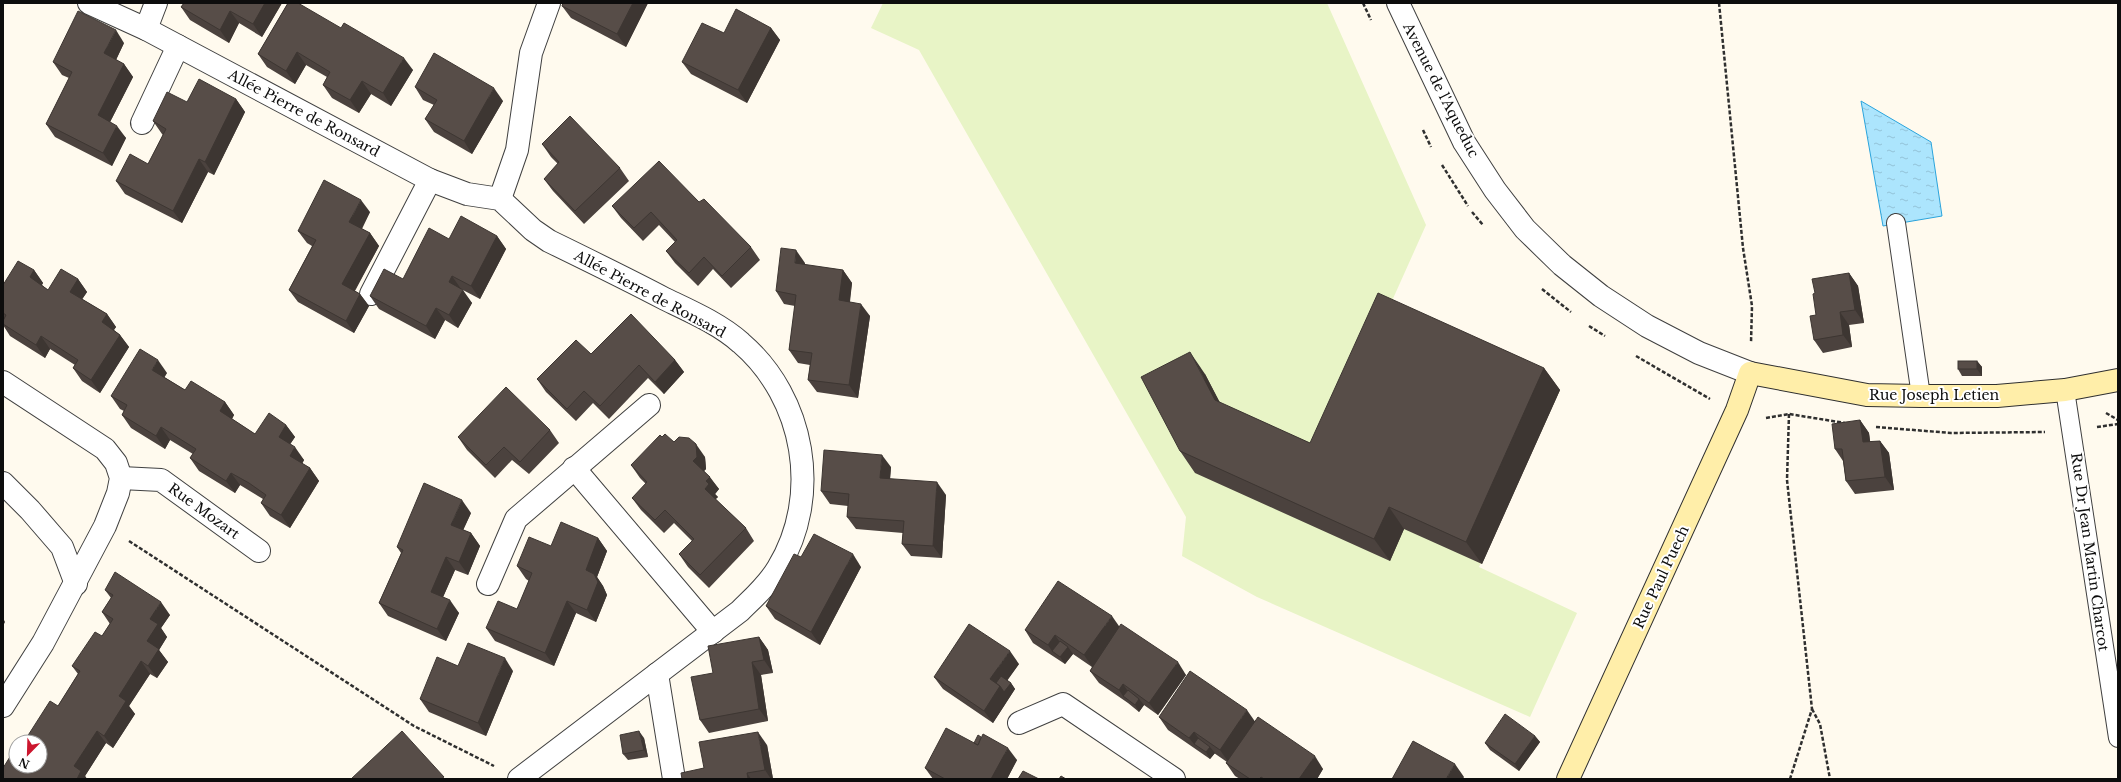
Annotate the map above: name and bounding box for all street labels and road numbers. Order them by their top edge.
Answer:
street label: Avenue de l'Aqueduc [1399,19,1483,161]
street label: Allée Pierre de Ronsard [224,65,383,161]
street label: Allée Pierre de Ronsard [570,246,729,342]
street label: Rue Joseph Letien [1869,386,1999,404]
street label: Rue Dr Jean Martin Charcot [2067,452,2113,653]
street label: Rue Mozart [165,479,244,543]
street label: Rue Paul Puech [1629,522,1693,631]

